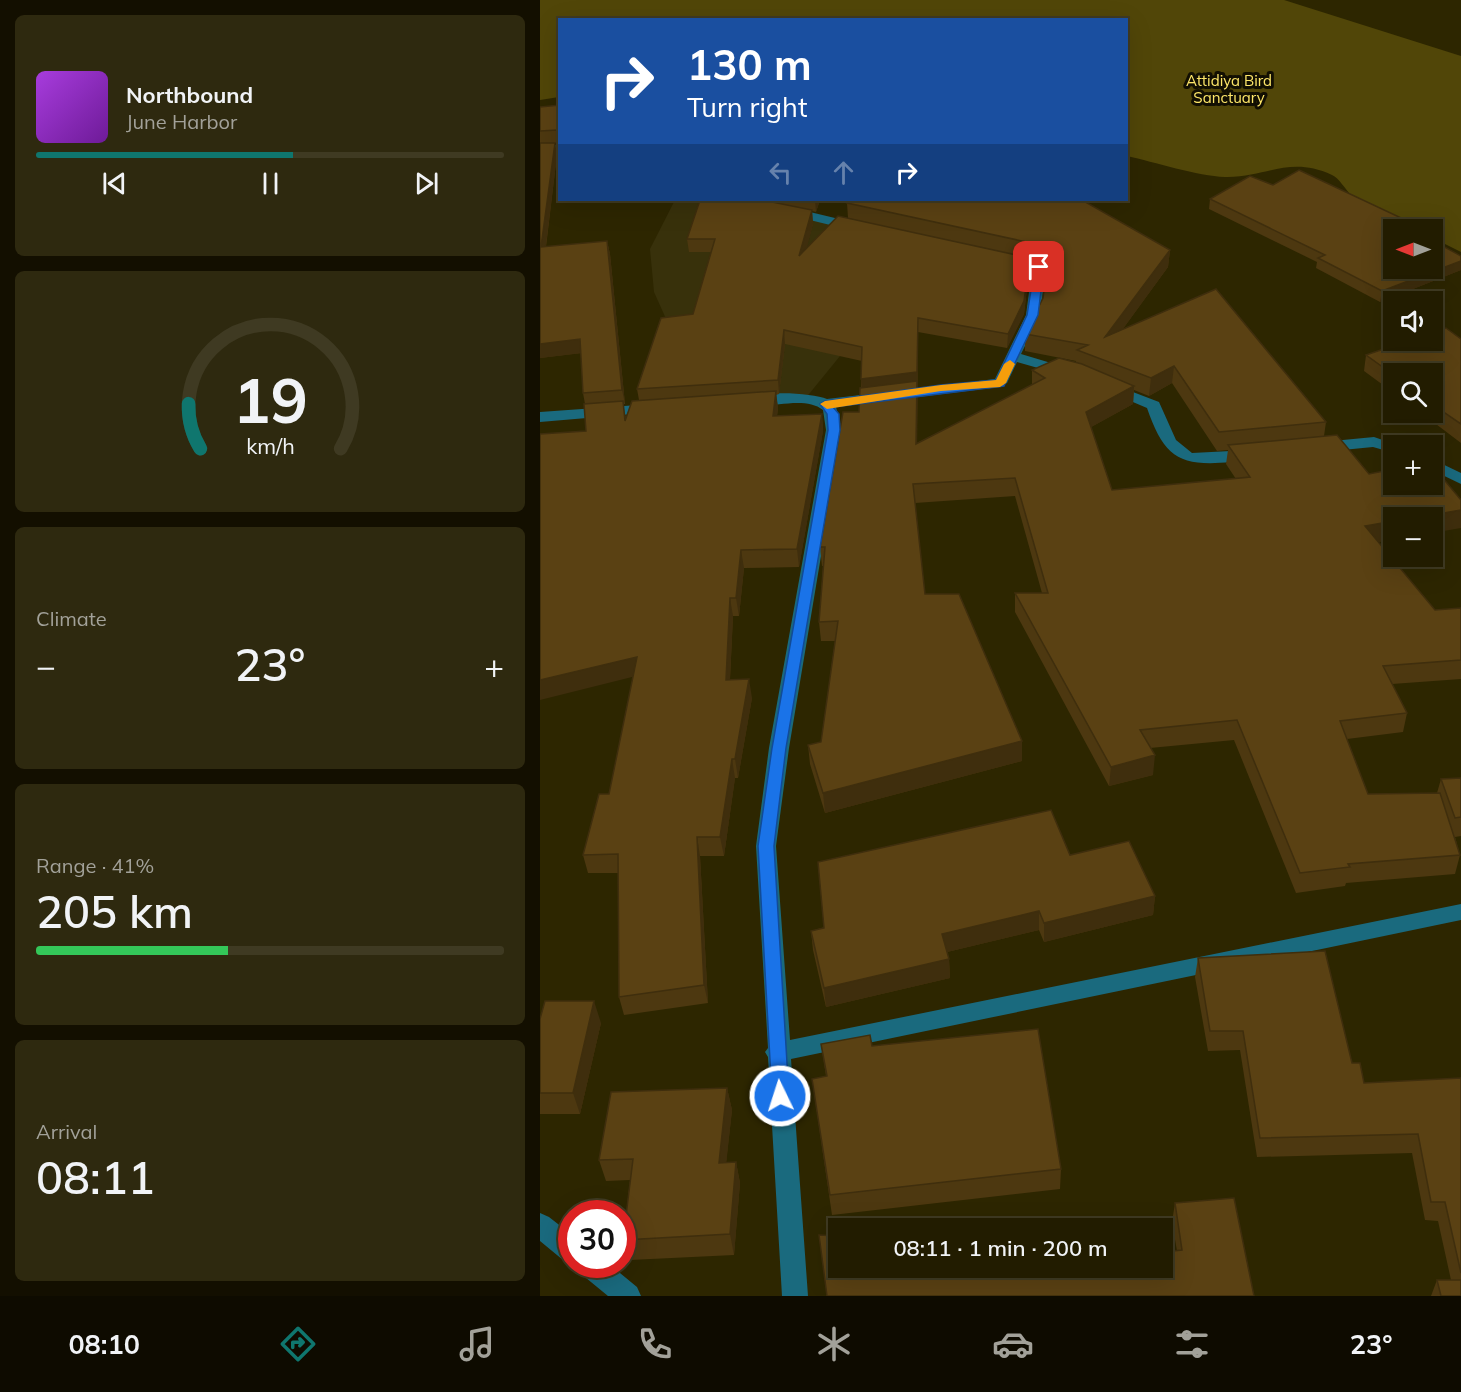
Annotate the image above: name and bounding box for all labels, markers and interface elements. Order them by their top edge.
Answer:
text: 130 m [687,38,812,91]
icon: right [588,42,666,120]
park label: Attidiya Bird Sanctuary [1186,71,1272,107]
text: Northbound [126,81,253,109]
text: Turn right [687,90,807,124]
text: June Harbor [126,109,237,134]
icon: left [764,156,797,189]
icon: ahead [827,156,860,189]
icon: right [890,156,923,189]
icon: previous [98,167,131,200]
icon: pause [254,167,287,200]
icon: next [410,167,443,200]
north arrow [1383,219,1443,279]
map controls [1383,219,1443,567]
pin [1013,241,1064,292]
icon: arrive [1022,250,1055,283]
button: sound [1383,291,1443,351]
text: 19 [233,360,307,439]
button: search [1383,363,1443,423]
text: km/h [246,432,294,459]
button: + [1383,435,1443,495]
button: − [1383,507,1443,567]
text: Climate [36,606,107,631]
text: 23° [235,636,305,692]
text: − [36,645,56,686]
text: + [484,645,504,686]
text: Range · 41% [36,853,154,878]
text: 205 km [36,883,193,939]
position arrow [748,1064,812,1128]
text: Arrival [36,1119,97,1144]
text: 08:11 [36,1149,155,1205]
speed limit sign: 30 [558,1200,636,1278]
text: 08:11 · 1 min · 200 m [893,1234,1108,1262]
icon: directions [277,1323,319,1365]
icon: music [456,1323,498,1365]
icon: phone [634,1323,676,1365]
icon: climate [813,1323,855,1365]
icon: car [992,1323,1034,1365]
icon: filters [1171,1323,1213,1365]
text: 08:10 [68,1327,140,1361]
text: 23° [1350,1327,1392,1361]

